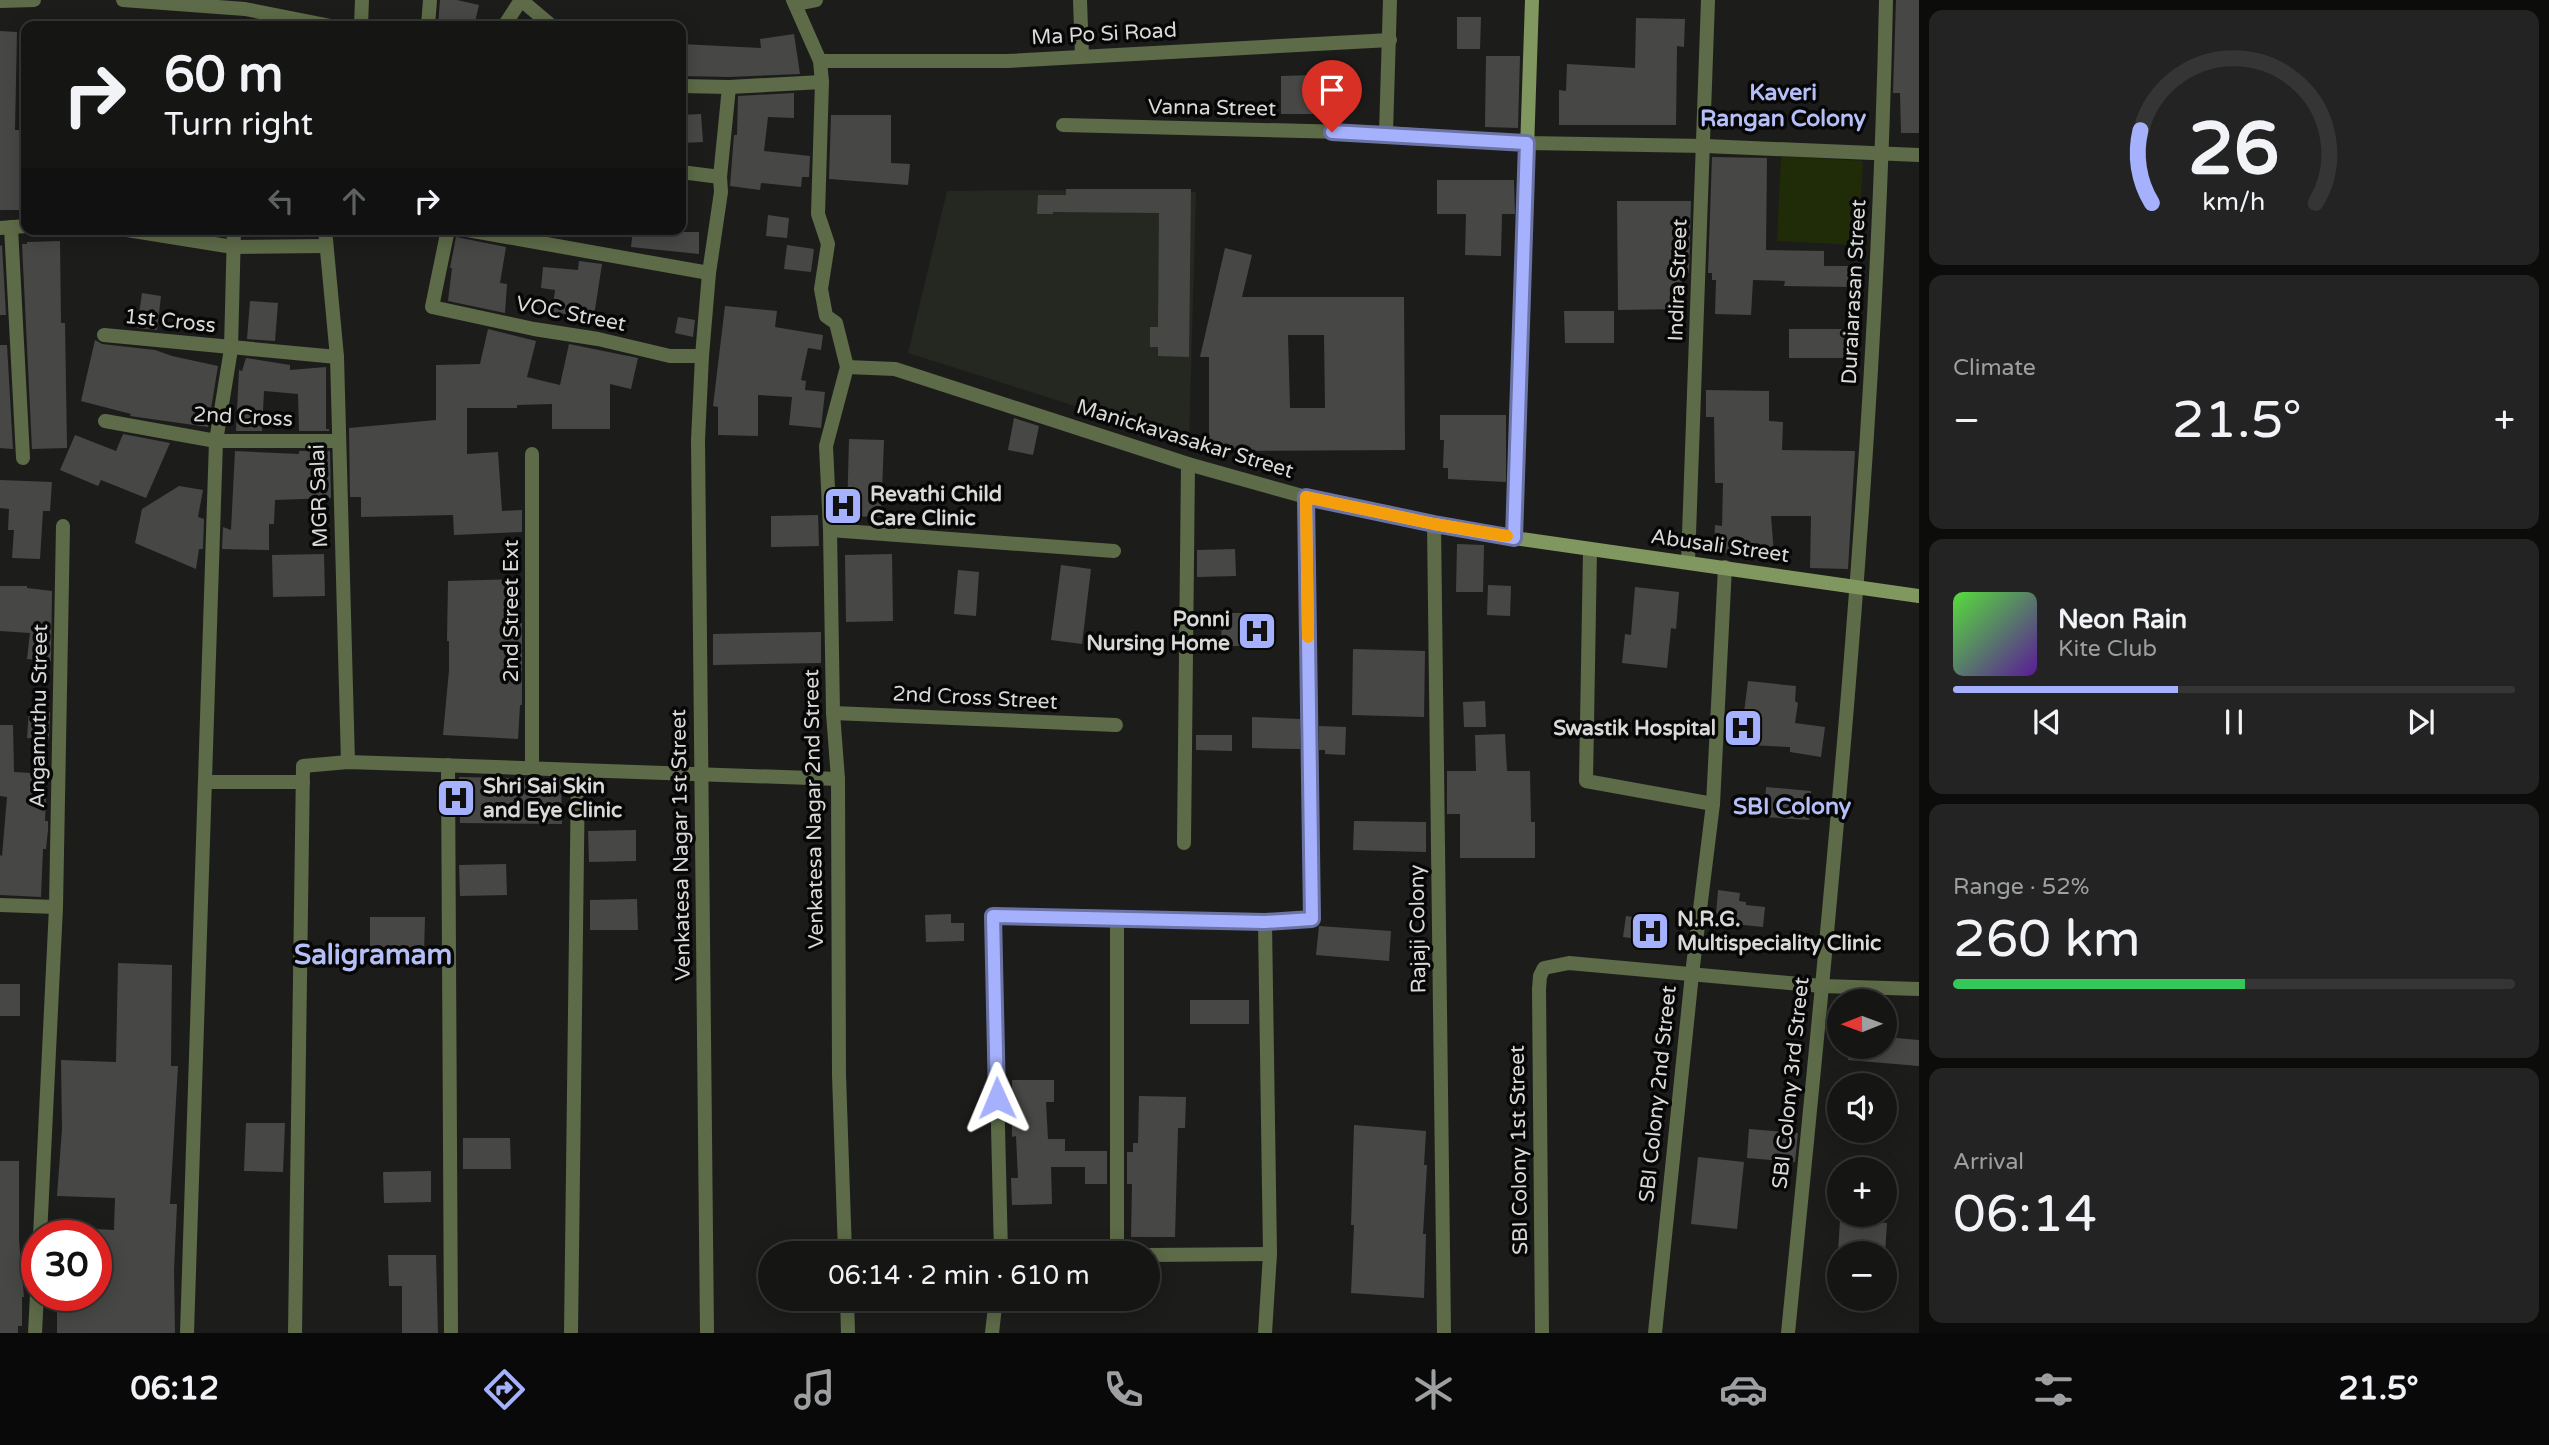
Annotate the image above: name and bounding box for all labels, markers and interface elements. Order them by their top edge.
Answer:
street label: Ma Po Si Road [1031,18,1177,50]
text: 60 m [164,46,283,105]
icon: right [49,49,140,140]
pin [1302,60,1362,132]
icon: arrive [1313,71,1351,109]
district label: Kaveri Rangan Colony [1700,79,1867,133]
street label: Vanna Street [1148,94,1276,122]
text: Turn right [164,106,313,144]
text: 26 [2188,107,2280,195]
icon: left [262,182,300,220]
icon: ahead [335,182,373,220]
icon: right [408,182,446,220]
text: km/h [2203,187,2265,217]
street label: Duraiarasan Street [1837,199,1871,385]
street label: Indira Street [1663,218,1693,342]
street label: VOC Street [514,291,628,337]
street label: 1st Cross [123,304,217,338]
text: Climate [1953,354,2036,382]
text: 21.5° [2172,389,2302,452]
street label: Manickavasakar Street [1074,394,1296,484]
text: − [1953,398,1980,444]
text: + [2494,398,2515,444]
street label: 2nd Cross [193,402,293,432]
street label: MGR Salai [305,444,333,548]
place label: Revathi Child Care Clinic [870,482,1002,531]
hospital icon: Revathi Child Care Clinic [822,485,864,527]
street label: Abusali Street [1649,524,1791,568]
street label: 2nd Street Ext [499,540,524,682]
text: Neon Rain [2058,604,2187,635]
place label: Ponni Nursing Home [1086,607,1230,656]
hospital icon: Ponni Nursing Home [1236,610,1278,652]
street label: Angamuthu Street [25,624,53,808]
text: Kite Club [2058,635,2157,663]
street label: Venkatesa Nagar 2nd Street [799,669,829,949]
street label: 2nd Cross Street [892,681,1058,715]
icon: previous [2028,703,2066,741]
icon: pause [2215,703,2253,741]
icon: next [2402,703,2440,741]
hospital icon: Swastik Hospital [1722,707,1764,749]
street label: Venkatesa Nagar 1st Street [666,709,696,981]
place label: Swastik Hospital [1553,716,1716,741]
place label: Shri Sai Skin and Eye Clinic [483,774,622,823]
hospital icon: Shri Sai Skin and Eye Clinic [435,777,477,819]
district label: SBI Colony [1733,793,1852,821]
street label: Rajaji Colony [1404,864,1432,994]
text: Range · 52% [1953,873,2089,901]
place label: N.R.G. Multispeciality Clinic [1677,907,1881,956]
text: 260 km [1953,908,2141,971]
hospital icon: N.R.G. Multispeciality Clinic [1629,910,1671,952]
district label: Saligramam [294,938,452,972]
street label: SBI Colony 3rd Street [1767,976,1815,1190]
street label: SBI Colony 2nd Street [1634,984,1682,1204]
north arrow [1827,989,1897,1059]
map controls [1827,989,1897,1311]
street label: SBI Colony 1st Street [1505,1045,1533,1255]
position arrow [960,1061,1034,1135]
button: sound [1827,1073,1897,1143]
text: Arrival [1953,1148,2024,1176]
button: + [1827,1157,1897,1227]
text: 06:14 [1953,1183,2097,1246]
speed limit sign: 30 [21,1220,112,1311]
button: − [1827,1241,1897,1311]
text: 06:14 · 2 min · 610 m [828,1260,1090,1291]
icon: directions [480,1365,529,1414]
icon: music [790,1365,839,1414]
icon: phone [1099,1365,1148,1414]
icon: climate [1409,1365,1458,1414]
icon: car [1719,1365,1768,1414]
icon: filters [2029,1365,2078,1414]
text: 06:12 [130,1370,219,1408]
text: 21.5° [2338,1370,2419,1408]

